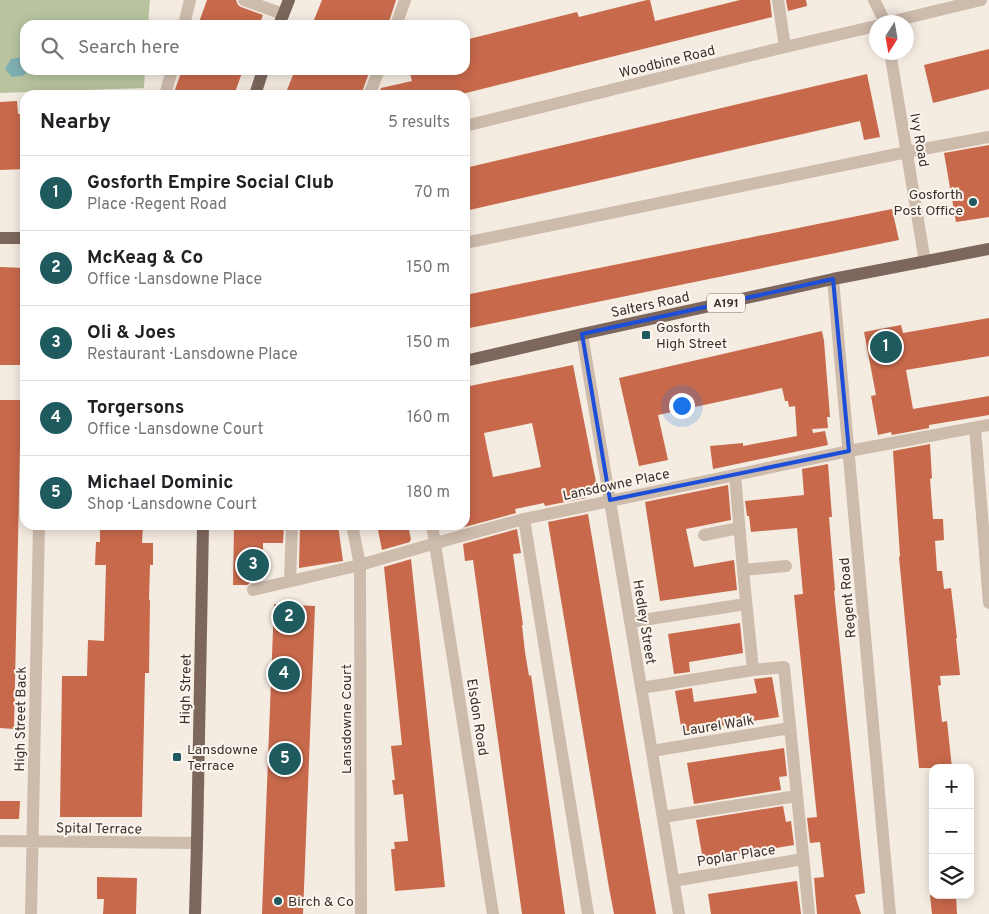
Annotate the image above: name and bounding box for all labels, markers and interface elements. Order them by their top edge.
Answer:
north arrow [869,15,914,60]
search box [20,20,470,75]
icon: search [38,34,66,62]
text: Search here [78,36,180,60]
street label: Woodbine Road [618,42,717,83]
text: Nearby [40,109,111,136]
street label: Ivy Road [905,112,932,169]
text: 5 results [388,113,450,133]
text: Gosforth Empire Social Club [87,171,334,195]
text: 1 [53,183,59,203]
text: 70 m [415,183,450,203]
place label: Gosforth Post Office [894,187,963,220]
text: Place · Regent Road [87,195,227,215]
marker: Gosforth Post Office [967,196,979,208]
text: McKeag & Co [87,246,203,270]
text: 2 [51,258,61,278]
text: 150 m [407,258,450,278]
text: Office · Lansdowne Place [87,270,262,290]
street label: Salters Road [610,289,691,322]
road number: A191 [707,294,745,312]
place label: Gosforth High Street [656,320,727,353]
text: Oli & Joes [87,321,176,345]
pin: 1 [870,328,902,366]
marker: Gosforth High Street [640,329,652,341]
text: 3 [51,333,61,353]
text: 150 m [407,333,450,353]
text: Restaurant · Lansdowne Place [87,345,298,365]
your location [669,393,695,419]
text: Torgersons [87,396,184,420]
text: 4 [51,408,61,428]
text: 160 m [407,408,450,428]
text: Office · Lansdowne Court [87,420,264,440]
street label: Lansdowne Place [561,466,671,505]
text: Michael Dominic [87,471,234,495]
text: 5 [51,483,61,503]
text: 180 m [407,483,450,503]
text: Shop · Lansdowne Court [87,495,257,515]
pin: 3 [237,546,269,584]
street label: Regent Road [837,557,860,639]
street label: Hedley Street [628,579,659,666]
pin: 2 [273,598,305,636]
street label: High Street [177,653,196,725]
pin: 4 [268,655,300,693]
street label: Lansdowne Court [339,664,356,774]
street label: High Street Back [12,666,31,772]
street label: Elsdon Road [462,678,491,757]
street label: Laurel Walk [681,712,755,741]
pin: 5 [269,740,301,778]
place label: Lansdowne Terrace [187,742,258,775]
marker: Lansdowne Terrace [171,751,183,763]
map controls [929,764,974,899]
button: + [929,764,974,809]
button: − [929,809,974,854]
street label: Spital Terrace [56,820,142,839]
street label: Poplar Place [696,842,777,871]
button: layers [929,854,974,899]
place label: Birch & Co [288,894,354,911]
marker: Birch & Co [272,895,284,907]

